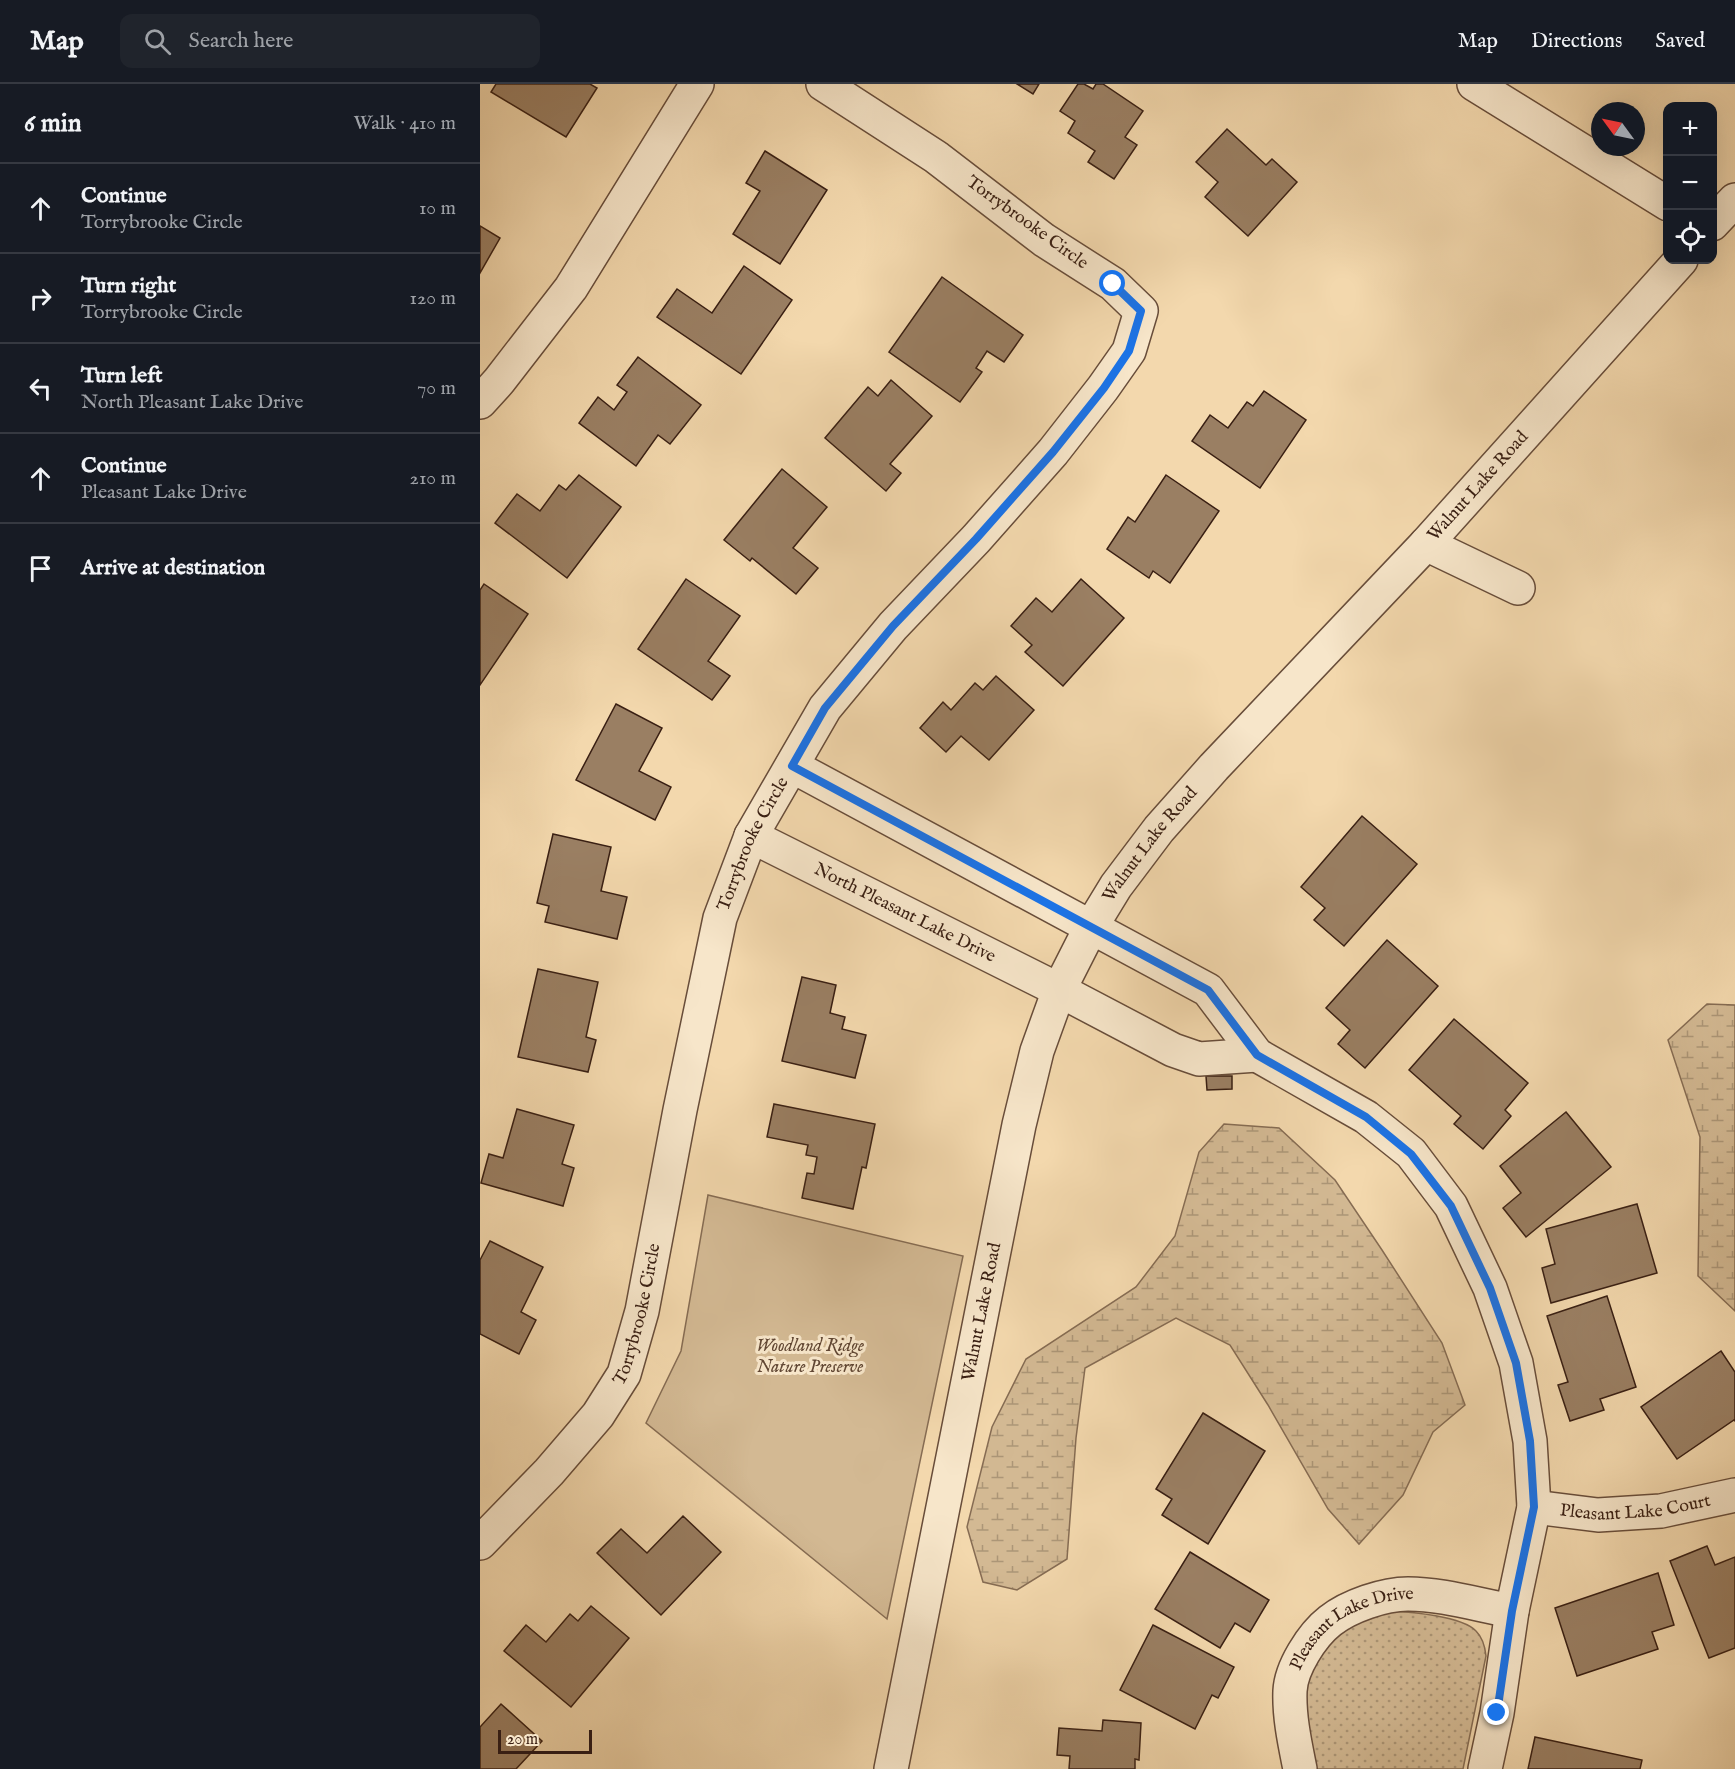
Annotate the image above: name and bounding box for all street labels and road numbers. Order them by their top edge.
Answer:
street label: Torrybrooke Circle [961,171,1093,275]
street label: Walnut Lake Road [1422,426,1534,546]
street label: Torrybrooke Circle [712,773,794,914]
street label: Walnut Lake Road [1098,782,1203,906]
street label: North Pleasant Lake Drive [810,858,1000,968]
street label: Walnut Lake Road [957,1240,1007,1383]
street label: Torrybrooke Circle [608,1242,666,1390]
street label: Pleasant Lake Court [1558,1489,1713,1527]
street label: Pleasant Lake Drive [1285,1582,1414,1674]

